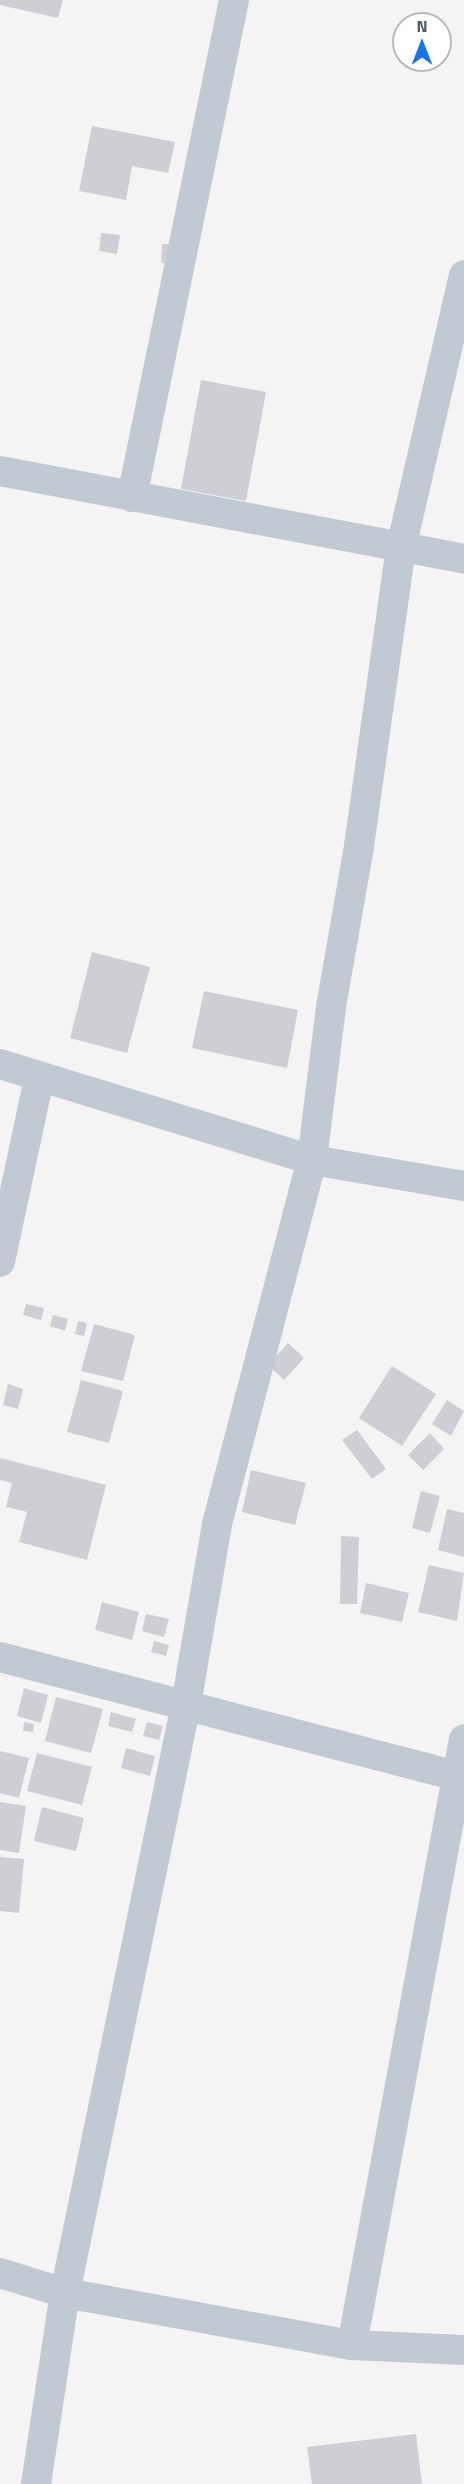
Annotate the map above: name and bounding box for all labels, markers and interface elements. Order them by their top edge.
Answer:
north arrow [392,12,452,72]
text: N [416,14,428,38]

